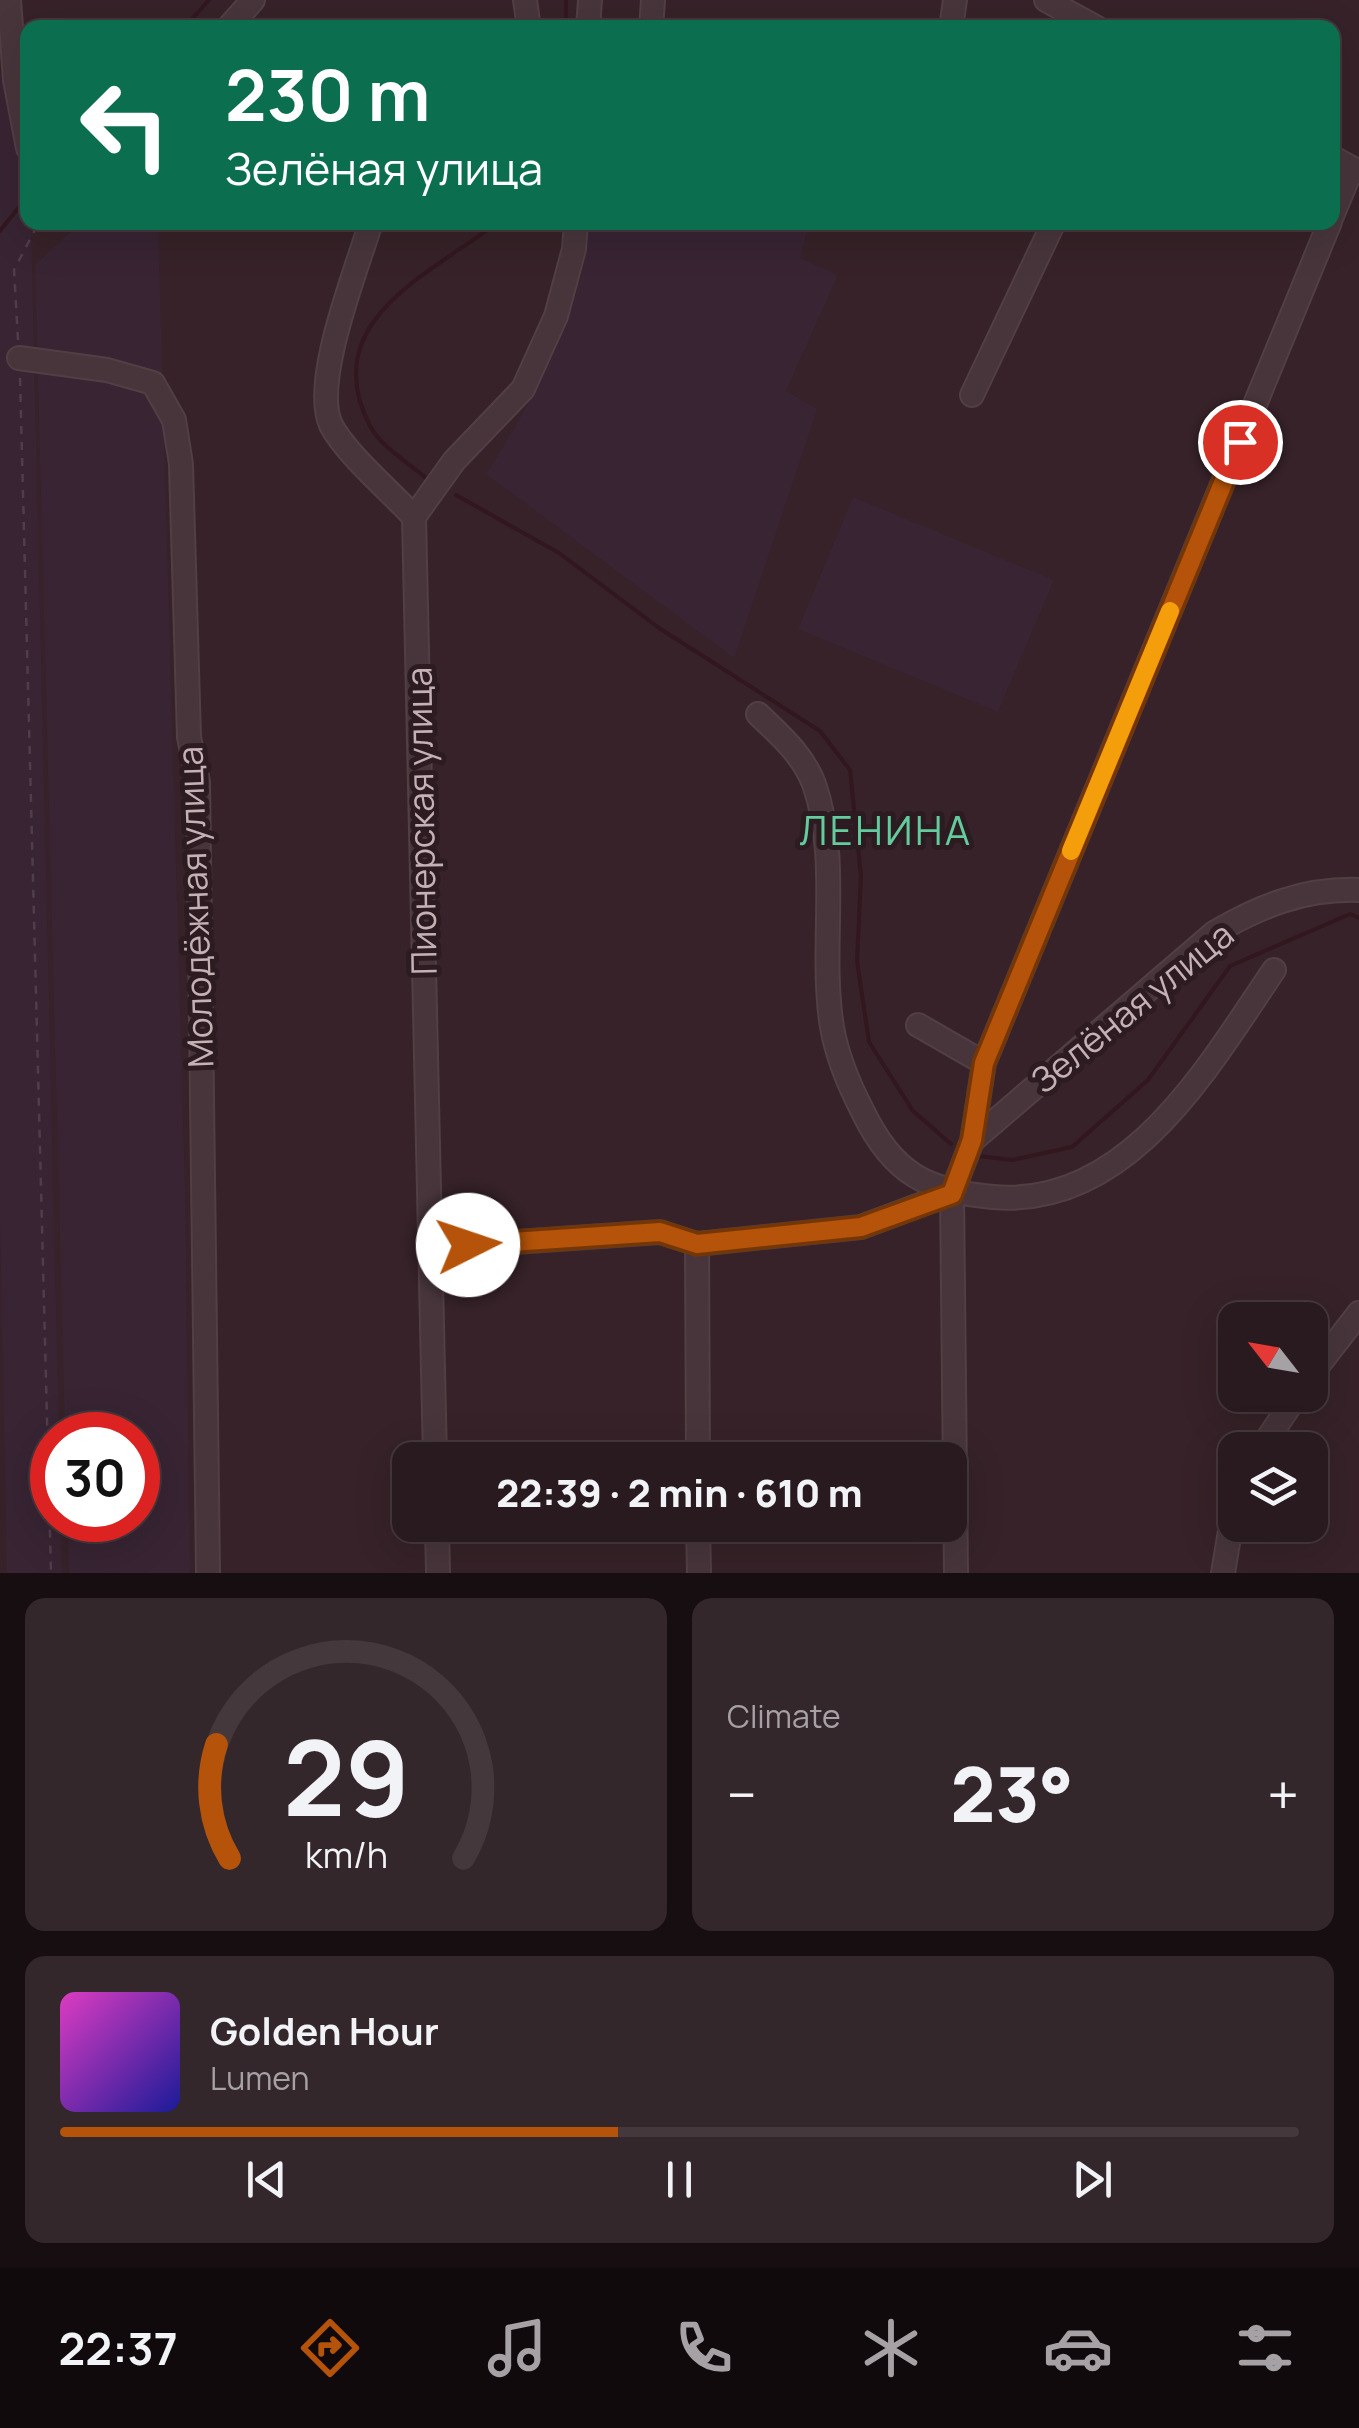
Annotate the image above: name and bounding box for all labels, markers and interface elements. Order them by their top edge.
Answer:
text: 230 m [225,46,430,142]
icon: left [60,60,190,190]
text: Зелёная улица [225,137,543,199]
pin [1198,400,1283,485]
icon: arrive [1213,415,1268,470]
street label: Пионерская улица [394,667,448,975]
street label: Молодёжная улица [165,746,225,1068]
district label: ЛЕНИНА [799,802,973,857]
street label: Зелёная улица [1021,911,1243,1103]
position arrow [416,1193,520,1297]
north arrow [1218,1302,1328,1412]
map controls [1218,1302,1328,1542]
speed limit sign: 30 [30,1412,160,1542]
button: layers [1218,1432,1328,1542]
text: 22:39 · 2 min · 610 m [496,1466,863,1518]
text: Climate [727,1694,841,1738]
text: 29 [283,1705,409,1847]
text: 23° [950,1742,1074,1845]
text: − [727,1756,757,1832]
text: + [1267,1756,1299,1832]
text: km/h [304,1830,388,1879]
text: Golden Hour [210,2004,439,2056]
text: Lumen [210,2056,310,2100]
icon: previous [239,2152,294,2207]
icon: pause [652,2152,707,2207]
icon: next [1065,2152,1120,2207]
icon: directions [295,2313,365,2383]
icon: music [482,2313,552,2383]
icon: phone [669,2313,739,2383]
icon: climate [856,2313,926,2383]
icon: car [1043,2313,1113,2383]
icon: filters [1230,2313,1300,2383]
text: 22:37 [59,2317,178,2379]

